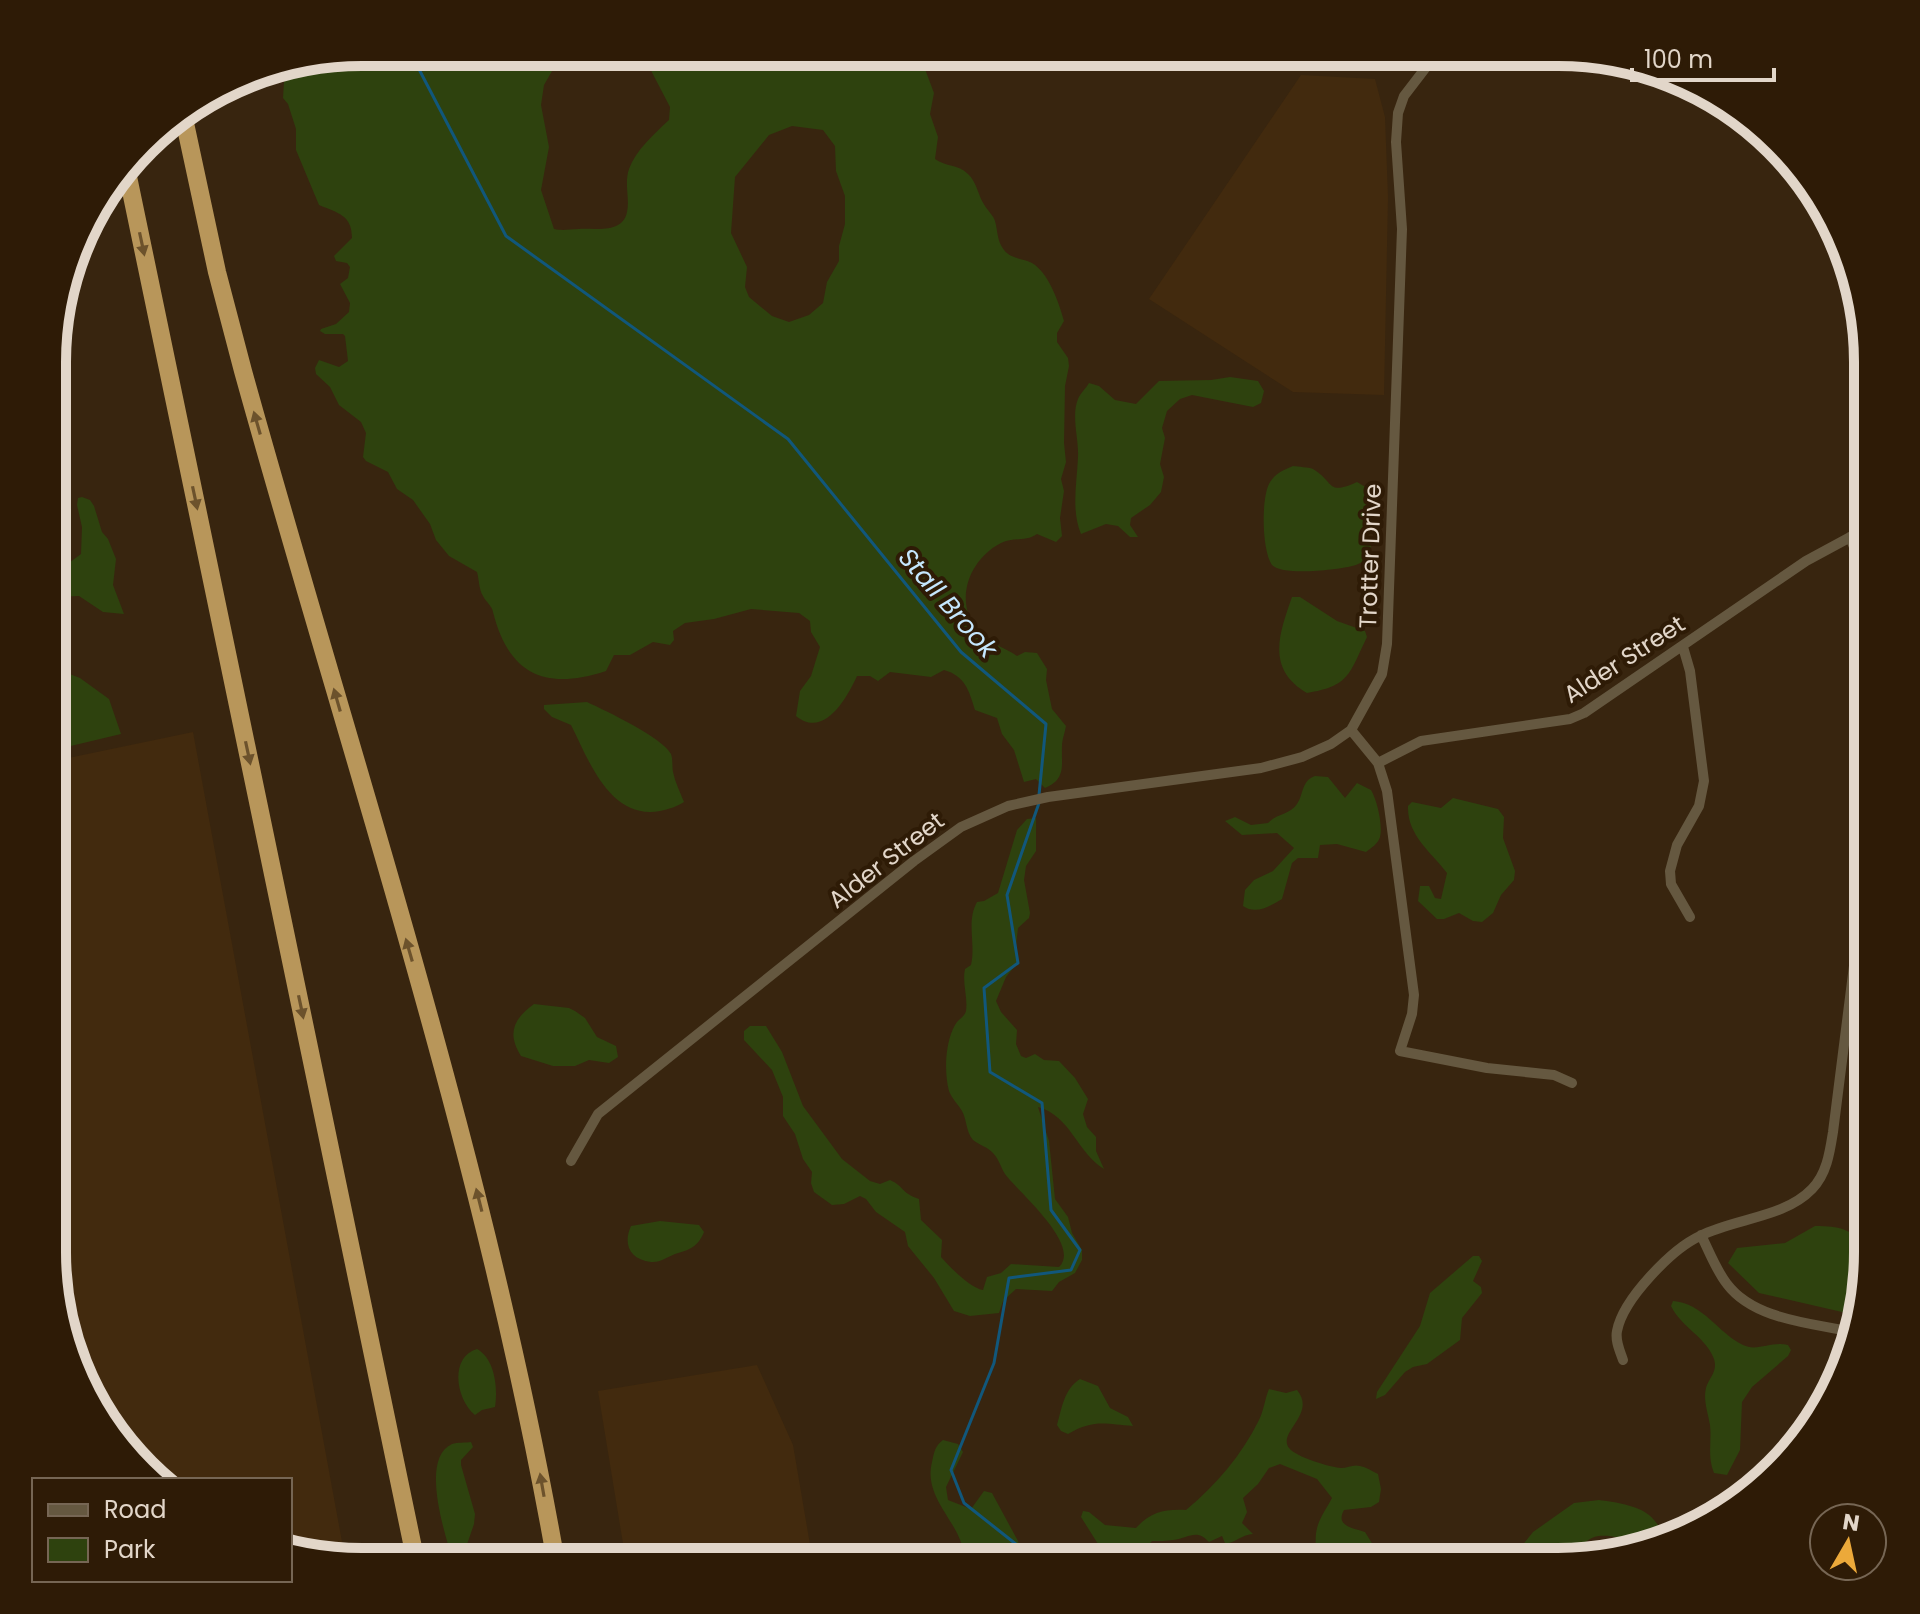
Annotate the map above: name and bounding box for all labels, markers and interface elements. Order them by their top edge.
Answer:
scale bar [1632,32,1774,82]
text: 100 m [1644,43,1713,76]
one-way arrow [136,231,149,256]
one-way arrow [250,411,263,435]
street label: Trotter Drive [1351,483,1389,629]
one-way arrow [190,486,202,511]
water label: Stall Brook [890,540,1007,667]
street label: Alder Street [1557,607,1691,711]
one-way arrow [330,687,343,711]
one-way arrow [242,740,255,765]
street label: Alder Street [821,804,951,916]
one-way arrow [402,937,415,961]
one-way arrow [295,995,308,1020]
one-way arrow [473,1187,485,1212]
one-way arrow [536,1472,548,1497]
legend [32,1478,292,1582]
text: Road [104,1493,166,1526]
north arrow [1808,1502,1888,1582]
text: N [1840,1506,1862,1539]
text: Park [104,1533,156,1566]

